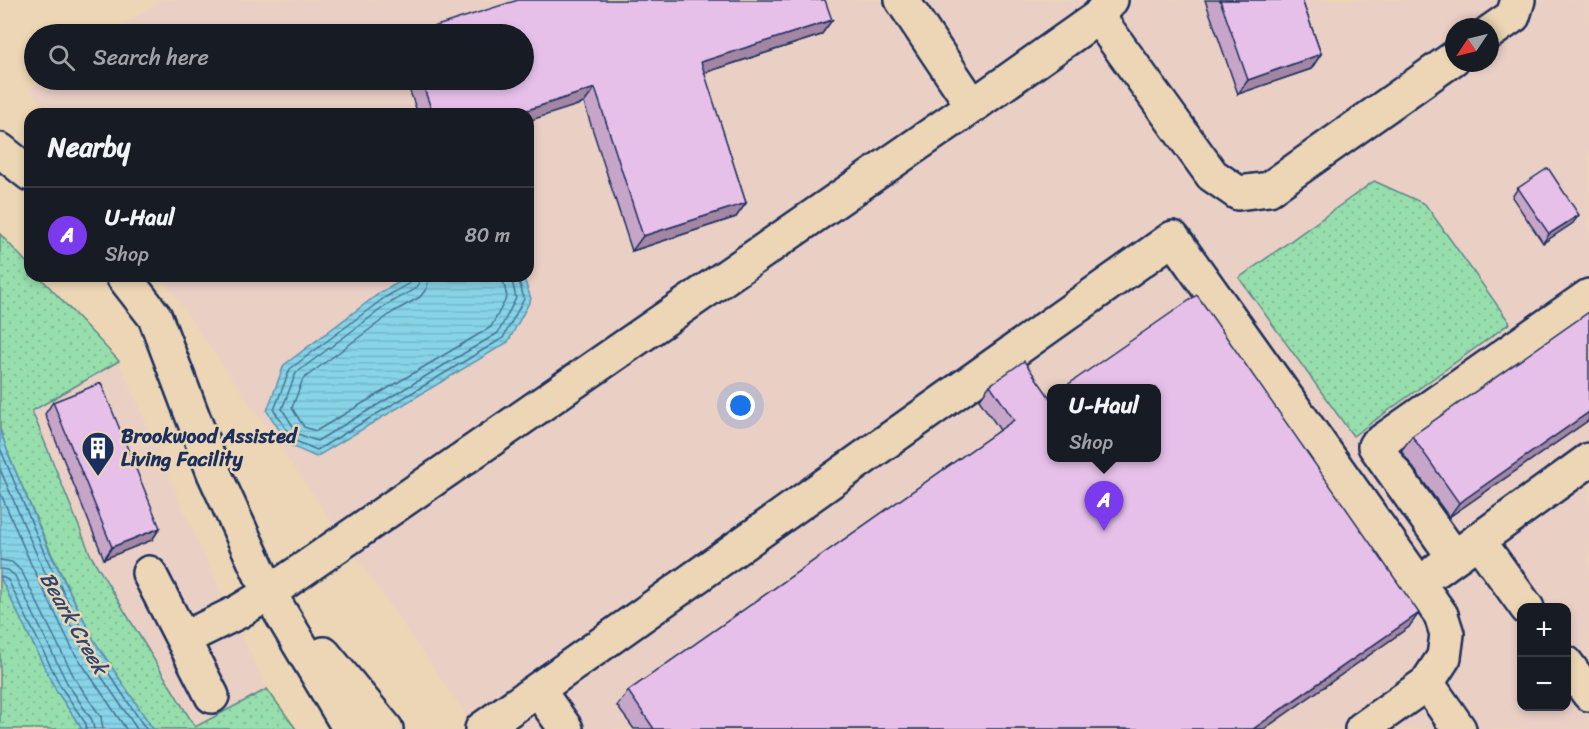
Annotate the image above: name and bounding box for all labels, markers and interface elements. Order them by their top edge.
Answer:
north arrow [1445,18,1499,72]
search box [24,24,534,90]
text: Search here [93,38,209,77]
icon: search [45,41,78,74]
text: Nearby [48,124,130,170]
text: U-Haul [105,198,174,237]
text: A [61,218,74,253]
text: 80 m [465,218,510,253]
text: Shop [105,237,149,272]
popup [1047,384,1161,462]
text: U-Haul [1069,386,1139,425]
your location [726,391,755,420]
place label: Brookwood Assisted Living Facility [121,419,299,477]
text: Shop [1069,425,1113,460]
building icon: Brookwood Assisted Living Facility [80,430,116,477]
pin: A [1084,482,1124,531]
water label: Beark Creek [29,564,120,684]
map controls [1517,603,1571,711]
button: + [1517,603,1571,657]
button: − [1517,657,1571,711]

